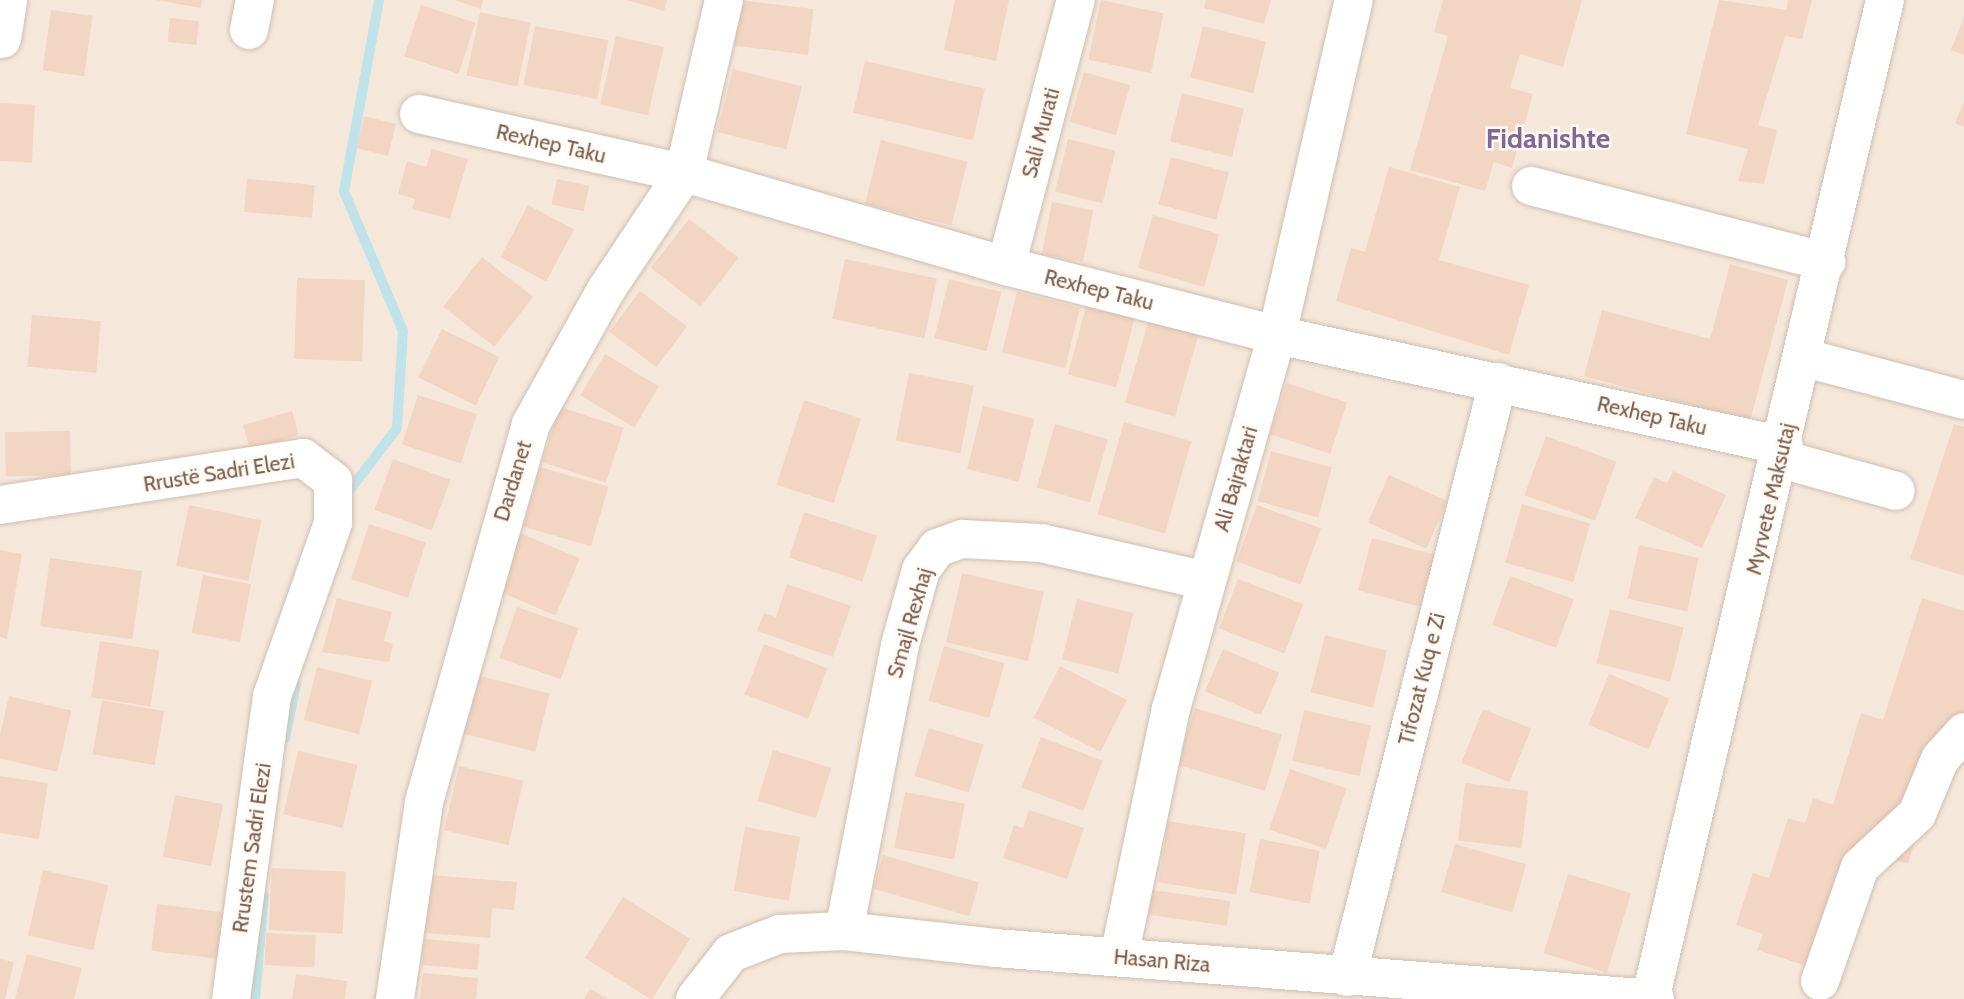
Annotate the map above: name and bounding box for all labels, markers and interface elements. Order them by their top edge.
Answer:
street label: Sali Murati [1017,85,1065,181]
street label: Rexhep Taku [494,119,608,169]
district label: Fidanishte [1486,121,1610,155]
street label: Rexhep Taku [1042,264,1156,316]
street label: Rexhep Taku [1595,391,1709,441]
street label: Myrvete Maksutaj [1741,421,1801,577]
street label: Ali Bajraktari [1209,424,1263,534]
street label: Dardanet [489,438,537,524]
street label: Rrustë Sadri Elezi [142,449,296,497]
street label: Smajl Rexhaj [882,565,938,681]
street label: Tifozat Kuq e Zi [1393,610,1451,748]
street label: Rrustem Sadri Elezi [228,762,276,934]
street label: Hasan Riza [1113,944,1211,978]

